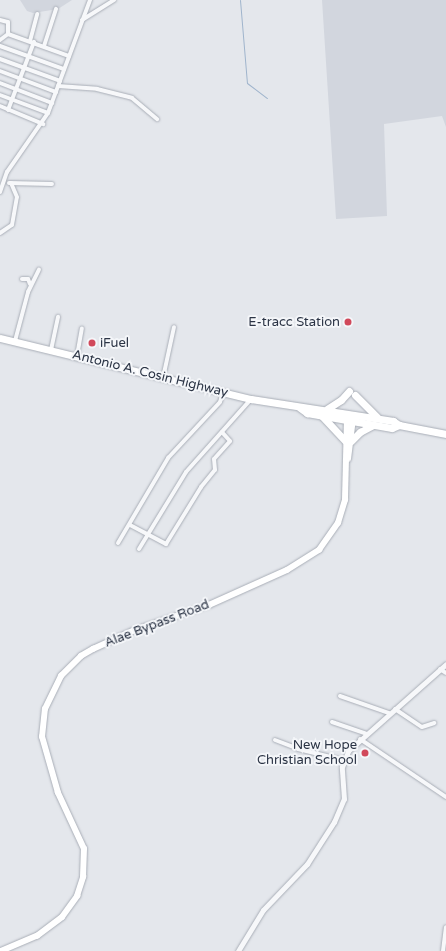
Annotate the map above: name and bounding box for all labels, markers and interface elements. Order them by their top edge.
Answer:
place label: E-tracc Station [248,314,340,330]
marker: E-tracc Station [343,317,353,327]
place label: iFuel [100,335,129,351]
marker: iFuel [87,338,97,348]
street label: Antonio A. Cosin Highway [71,347,229,401]
street label: Alae Bypass Road [103,597,211,651]
place label: New Hope Christian School [257,738,357,769]
marker: New Hope Christian School [360,748,370,758]

